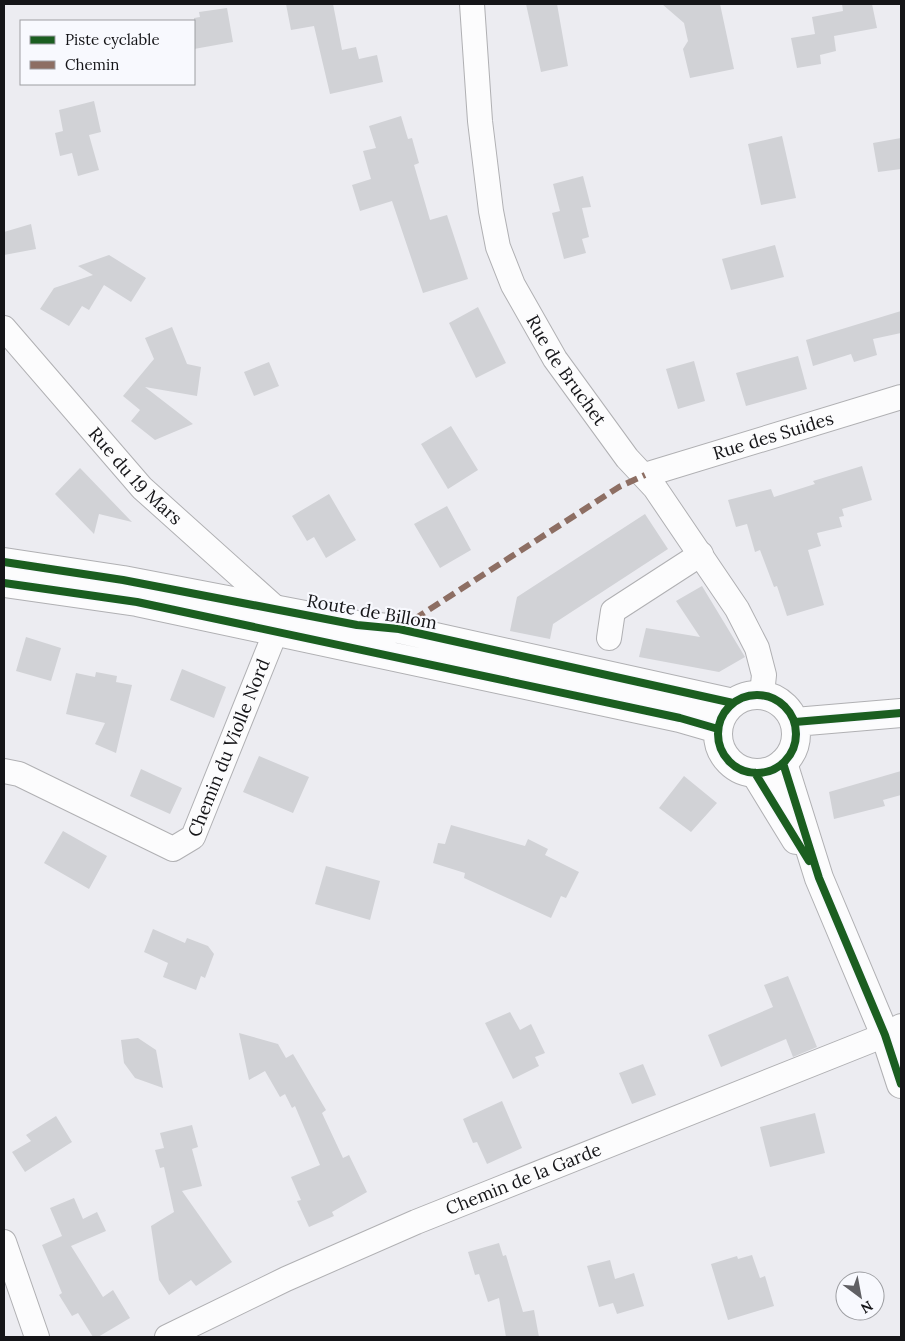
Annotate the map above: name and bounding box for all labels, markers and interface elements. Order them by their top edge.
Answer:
legend [20,20,195,85]
text: Piste cyclable [65,30,160,49]
text: Chemin [65,55,119,74]
street label: Rue de Bruchet [521,311,612,430]
street label: Rue des Suides [710,406,836,465]
street label: Rue du 19 Mars [84,422,187,530]
street label: Route de Billom [305,589,439,634]
street label: Chemin du Violle Nord [182,655,275,840]
street label: Chemin de la Garde [442,1137,605,1220]
north arrow [835,1271,885,1321]
text: N [857,1297,876,1318]

